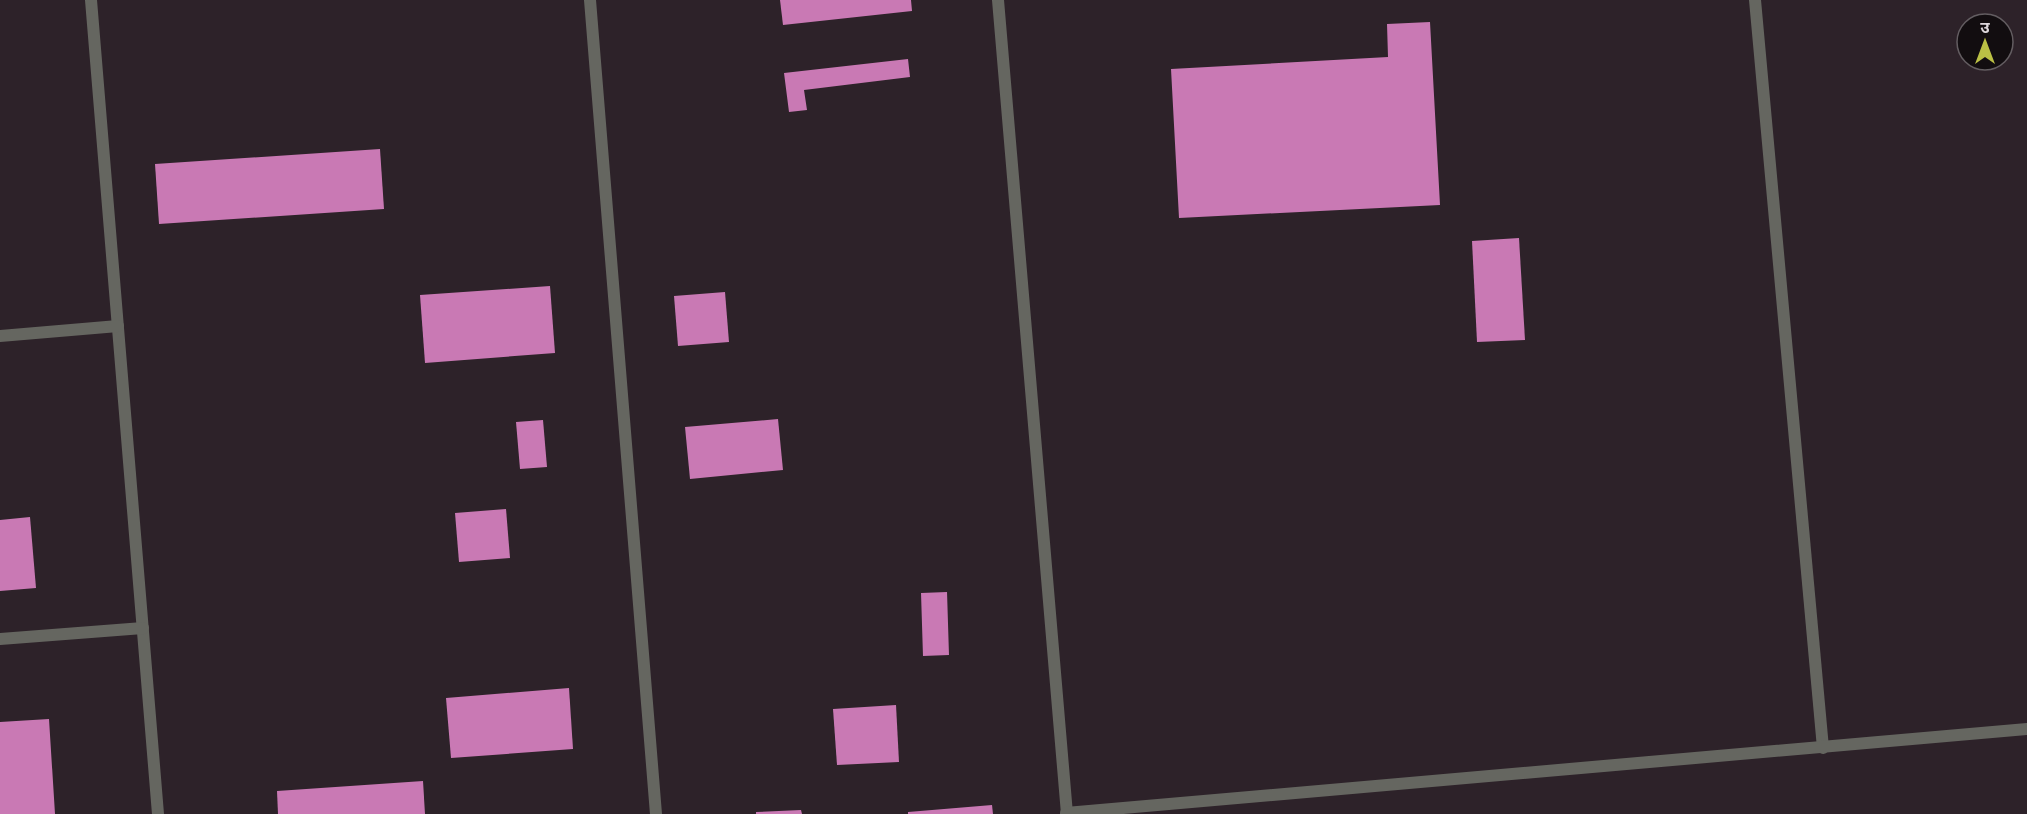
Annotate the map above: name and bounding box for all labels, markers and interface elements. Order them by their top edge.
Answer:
north arrow [1955,12,2015,72]
text: उ [1980,18,1990,37]

